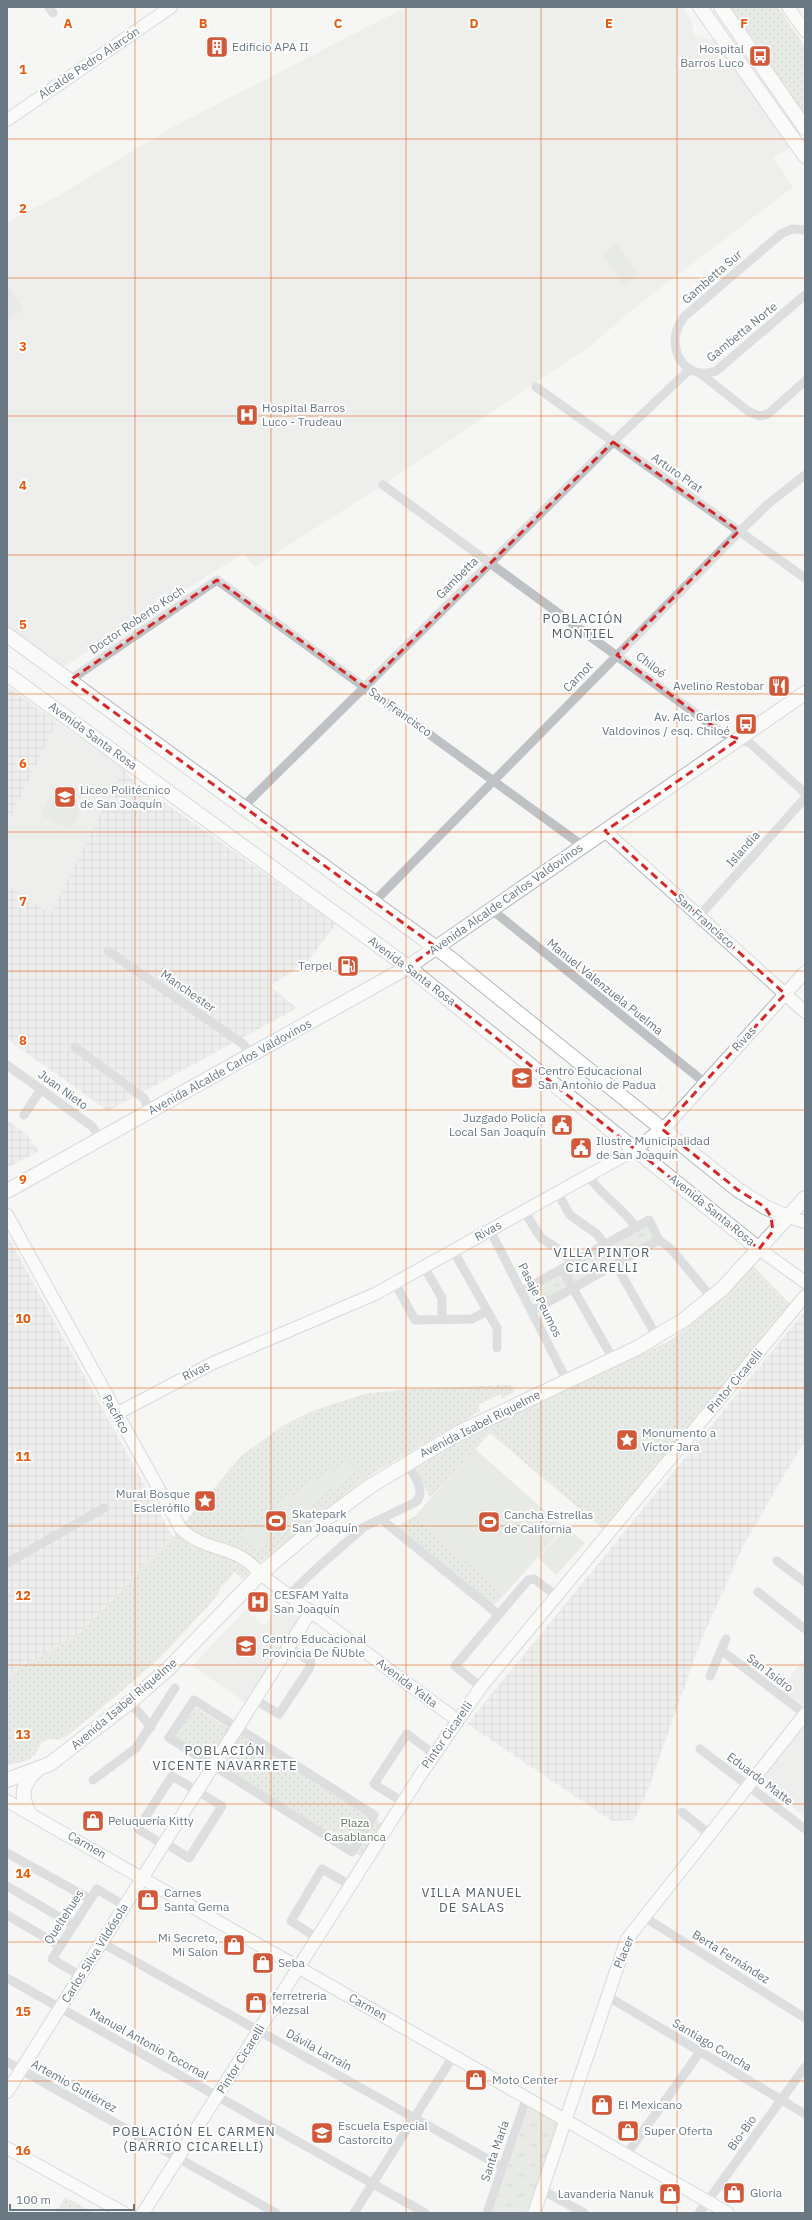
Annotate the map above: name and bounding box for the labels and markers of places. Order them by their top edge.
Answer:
building icon: Edificio APA II [204,34,230,60]
place label: Edificio APA II [232,39,309,54]
place label: Hospital Barros Luco [680,41,744,70]
bus stop icon: Hospital Barros Luco [747,43,773,69]
place label: Hospital Barros Luco - Trudeau [262,400,345,429]
hospital icon: Hospital Barros Luco - Trudeau [234,402,260,428]
restaurant icon: Avelino Restobar [766,673,792,699]
place label: Avelino Restobar [673,678,765,693]
place label: Av. Alc. Carlos Valdovinos / esq. Chiloé [602,709,730,738]
bus stop icon: Av. Alc. Carlos Valdovinos / esq. Chiloé [733,711,759,737]
place label: Liceo Politécnico de San Joaquín [80,782,171,811]
school or university icon: Liceo Politécnico de San Joaquín [52,784,78,810]
fuel station icon: Terpel [335,953,361,979]
place label: Terpel [298,958,332,973]
place label: Centro Educacional San Antonio de Padua [538,1063,657,1092]
school or university icon: Centro Educacional San Antonio de Padua [509,1065,535,1091]
place label: Juzgado Policía Local San Joaquín [449,1110,547,1139]
public building icon: Juzgado Policía Local San Joaquín [549,1112,575,1138]
place label: Ilustre Municipalidad de San Joaquín [596,1133,710,1162]
public building icon: Ilustre Municipalidad de San Joaquín [568,1135,594,1161]
place label: Monumento a Víctor Jara [642,1425,717,1454]
place icon: Monumento a Víctor Jara [614,1427,640,1453]
place label: Mural Bosque Esclerófilo [116,1486,190,1515]
place icon: Mural Bosque Esclerófilo [192,1488,218,1514]
place label: Skatepark San Joaquín [292,1506,358,1535]
place label: Cancha Estrellas de California [504,1507,594,1536]
sports icon: Skatepark San Joaquín [263,1508,289,1534]
sports icon: Cancha Estrellas de California [476,1509,502,1535]
place label: CESFAM Yalta San Joaquín [274,1587,349,1616]
hospital icon: CESFAM Yalta San Joaquín [245,1589,271,1615]
place label: Centro Educacional Provincia De ÑUble [262,1631,366,1660]
school or university icon: Centro Educacional Provincia De ÑUble [233,1633,259,1659]
shop icon: Peluquería Kitty [80,1808,106,1834]
place label: Peluquería Kitty [108,1813,194,1828]
place label: Carnes Santa Gema [164,1885,230,1914]
shop icon: Carnes Santa Gema [135,1887,161,1913]
place label: Mi Secreto, Mi Salon [158,1930,218,1959]
shop icon: Mi Secreto, Mi Salon [221,1932,247,1958]
shop icon: Seba [250,1950,276,1976]
place label: Seba [278,1955,306,1970]
place label: ferretreria Mezsal [272,1988,327,2017]
shop icon: ferretreria Mezsal [243,1990,269,2016]
shop icon: Moto Center [463,2067,489,2093]
place label: Moto Center [492,2072,559,2087]
shop icon: El Mexicano [589,2092,615,2118]
place label: El Mexicano [618,2097,683,2112]
place label: Escuela Especial Castorcito [338,2118,428,2147]
shop icon: Super Oferta [615,2118,641,2144]
school or university icon: Escuela Especial Castorcito [309,2120,335,2146]
place label: Super Oferta [644,2123,713,2138]
shop icon: Gloria [721,2180,747,2206]
shop icon: Lavanderia Nanuk [657,2181,683,2207]
place label: Gloria [750,2185,783,2200]
place label: Lavanderia Nanuk [558,2186,655,2201]

